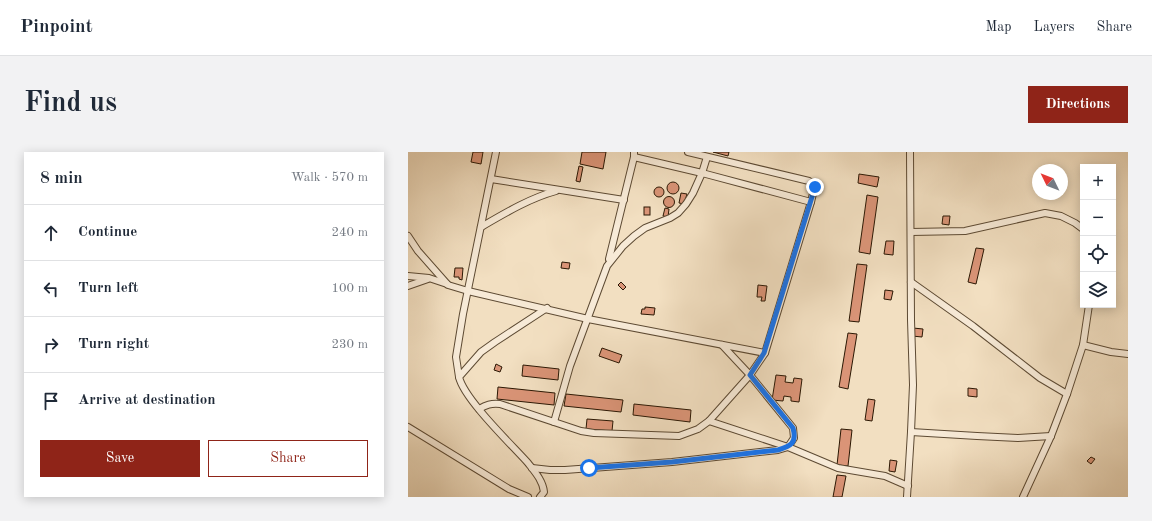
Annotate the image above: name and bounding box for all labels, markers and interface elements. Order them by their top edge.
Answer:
text: Pinpoint [20,18,93,37]
text: Map [986,20,1012,34]
text: Layers [1034,20,1075,34]
text: Share [1097,20,1132,34]
button: Directions [1028,86,1128,123]
text: Find us [24,90,117,118]
north arrow [1032,164,1068,200]
map controls [1080,164,1116,308]
button: + [1080,164,1116,200]
text: 8 min [40,170,83,187]
text: Walk · 570 m [291,171,368,184]
route end [806,178,824,196]
button: − [1080,200,1116,236]
icon: ahead [40,222,62,244]
text: Continue [78,225,137,240]
text: 240 m [331,226,368,239]
button: locate [1080,236,1116,272]
button: layers [1080,272,1116,308]
icon: left [40,278,62,300]
text: Turn left [78,281,138,296]
text: 100 m [331,282,368,295]
icon: right [40,334,62,356]
text: Turn right [78,337,149,352]
text: 230 m [331,338,368,351]
icon: arrive [40,390,62,412]
text: Arrive at destination [78,393,216,408]
button: Save [40,440,200,477]
button: Share [208,440,368,477]
route start [580,459,598,477]

